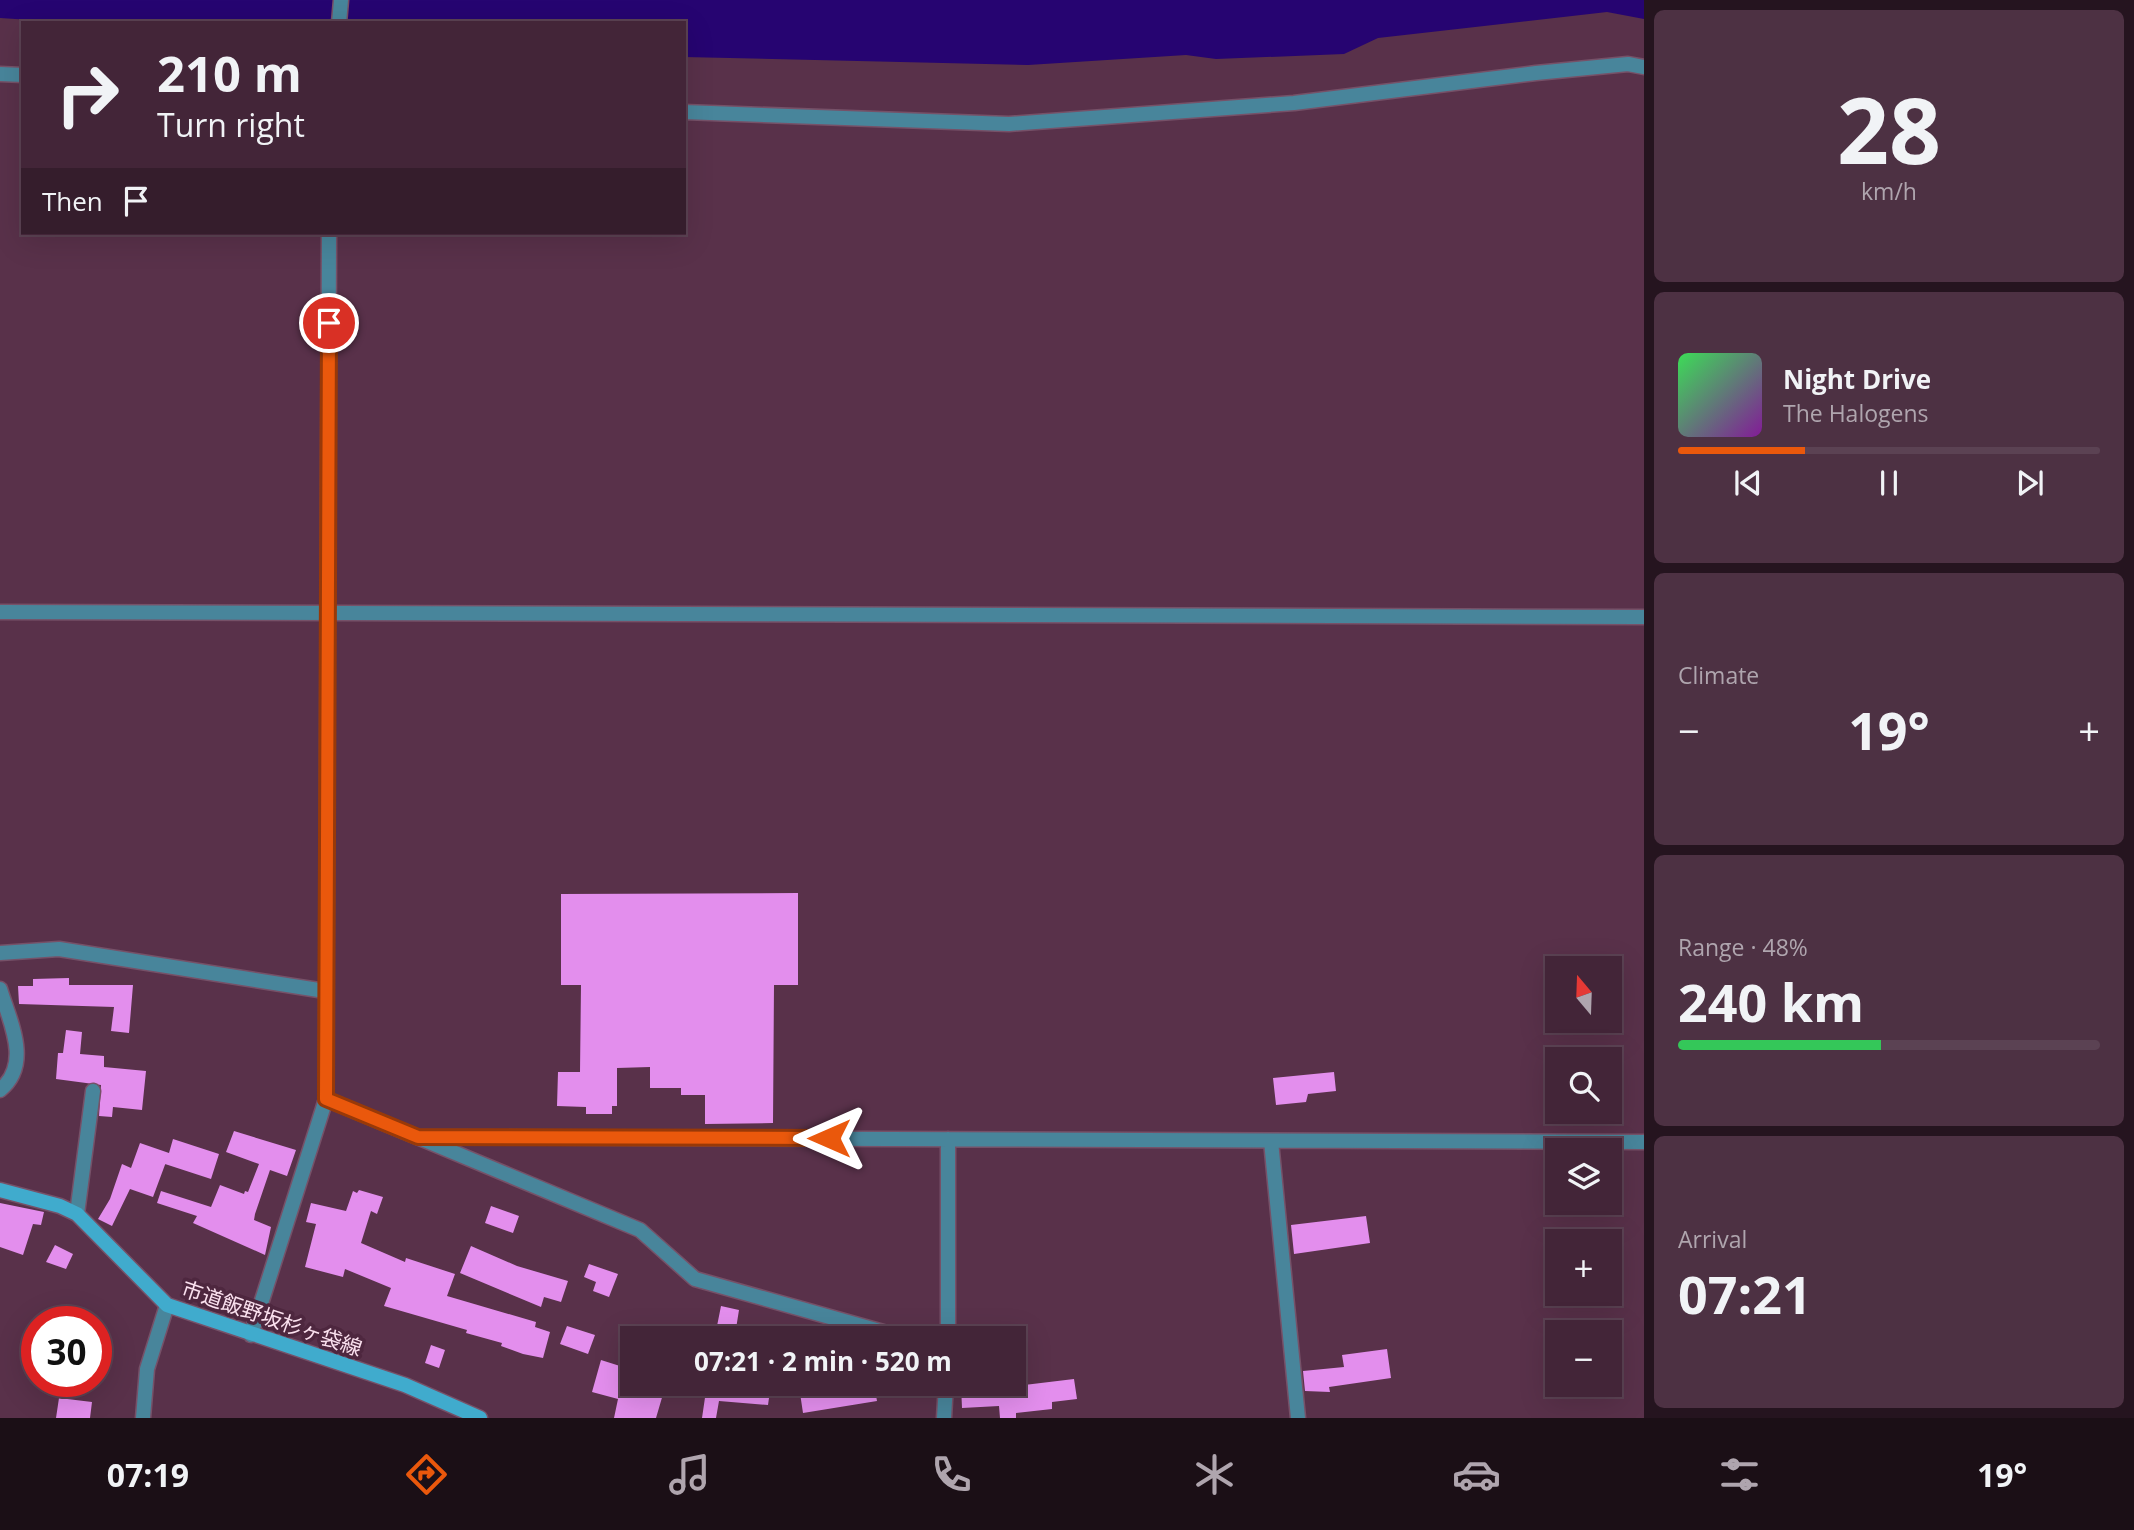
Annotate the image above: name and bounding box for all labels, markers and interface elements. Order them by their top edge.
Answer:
text: 210 m [157,40,302,106]
icon: right [42,49,133,140]
text: 28 [1837,67,1941,191]
text: Turn right [157,103,305,146]
text: km/h [1861,175,1917,207]
icon: arrive [117,182,155,220]
text: Then [42,183,103,219]
pin [299,293,359,353]
icon: arrive [310,304,348,342]
text: Night Drive [1783,361,1931,397]
text: The Halogens [1783,397,1929,429]
icon: previous [1729,464,1767,502]
icon: pause [1870,464,1908,502]
icon: next [2011,464,2049,502]
text: Climate [1678,659,1759,691]
text: 19° [1848,694,1930,765]
text: − [1678,704,1700,756]
text: + [2078,704,2100,756]
text: Range · 48% [1678,931,1808,963]
north arrow [1545,956,1622,1032]
map controls [1545,956,1622,1397]
text: 240 km [1678,966,1864,1037]
button: search [1545,1047,1622,1124]
position arrow [792,1101,866,1175]
button: layers [1545,1138,1622,1215]
text: Arrival [1678,1223,1747,1255]
button: + [1545,1229,1622,1306]
text: 07:21 [1678,1258,1812,1329]
street label: 市道飯野坂杉ヶ袋線 [178,1274,366,1362]
speed limit sign: 30 [21,1306,112,1397]
button: − [1545,1320,1622,1397]
text: 07:21 · 2 min · 520 m [694,1343,952,1379]
icon: directions [402,1450,451,1499]
icon: music [665,1450,714,1499]
icon: phone [927,1450,976,1499]
icon: climate [1190,1450,1239,1499]
icon: car [1452,1450,1501,1499]
icon: filters [1715,1450,1764,1499]
text: 07:19 [107,1453,189,1496]
text: 19° [1977,1453,2027,1496]

